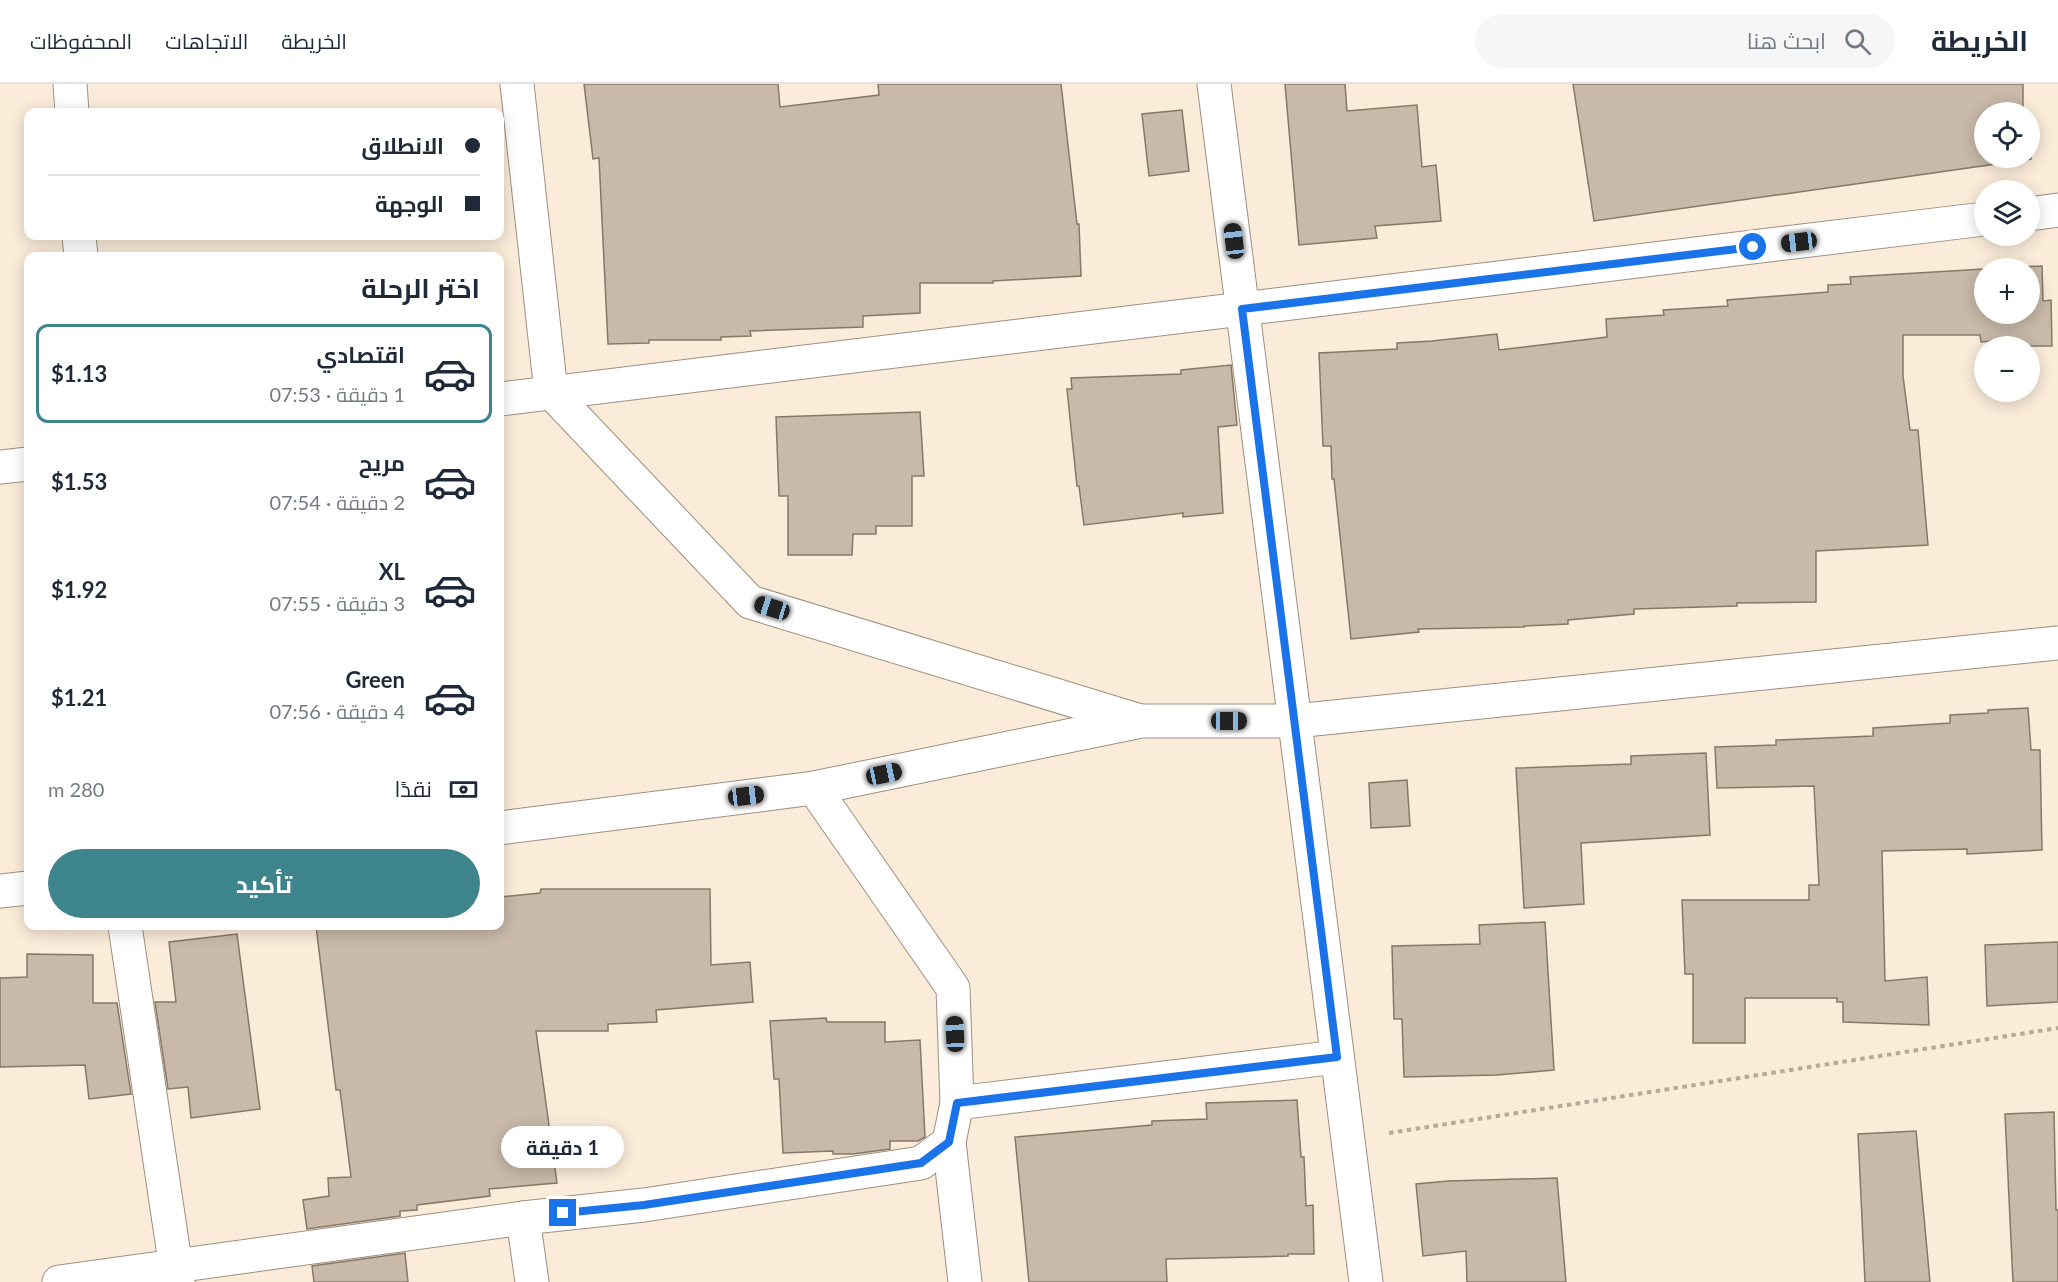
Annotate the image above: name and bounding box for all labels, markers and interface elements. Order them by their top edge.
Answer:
search box [1475,14,1895,68]
text: الخريطة [1931,23,2028,57]
icon: search [1841,25,1874,58]
text: ابحث هنا [1747,27,1826,54]
text: المحفوظات [30,28,132,53]
text: الاتجاهات [165,28,248,53]
text: الخريطة [281,28,347,53]
map controls [1974,102,2040,402]
button: locate [1974,102,2040,168]
text: الانطلاق [361,132,444,159]
button: layers [1974,180,2040,246]
text: الوجهة [375,190,444,217]
car [1223,222,1245,260]
car [1780,231,1818,253]
route start [1739,233,1766,260]
button: + [1974,258,2040,324]
text: اختر الرحلة [361,271,480,304]
button: − [1974,336,2040,402]
text: اقتصادي [316,341,405,368]
icon: car [423,347,477,401]
text: $1.13 [51,360,107,387]
text: 1 دقيقة · 07:53 [269,382,405,406]
text: مريح [359,449,405,476]
icon: car [423,455,477,509]
text: $1.53 [51,468,107,495]
text: 2 دقيقة · 07:54 [269,490,405,514]
text: XL [379,558,405,585]
icon: car [423,563,477,617]
text: $1.92 [51,576,107,603]
text: 3 دقيقة · 07:55 [269,591,405,615]
car [752,594,792,622]
text: Green [345,666,405,693]
icon: car [423,671,477,725]
text: $1.21 [51,684,107,711]
text: 4 دقيقة · 07:56 [269,699,405,723]
car [1211,712,1247,730]
car [865,761,903,787]
icon: cash [447,773,480,806]
text: نقدًا [394,775,432,802]
text: 280 m [48,777,104,801]
car [727,785,765,807]
button: تأكيد [48,849,480,918]
car [945,1016,965,1052]
callout: 1 دقيقة [502,1126,624,1168]
text: 1 دقيقة [526,1135,599,1159]
route end [549,1199,576,1226]

